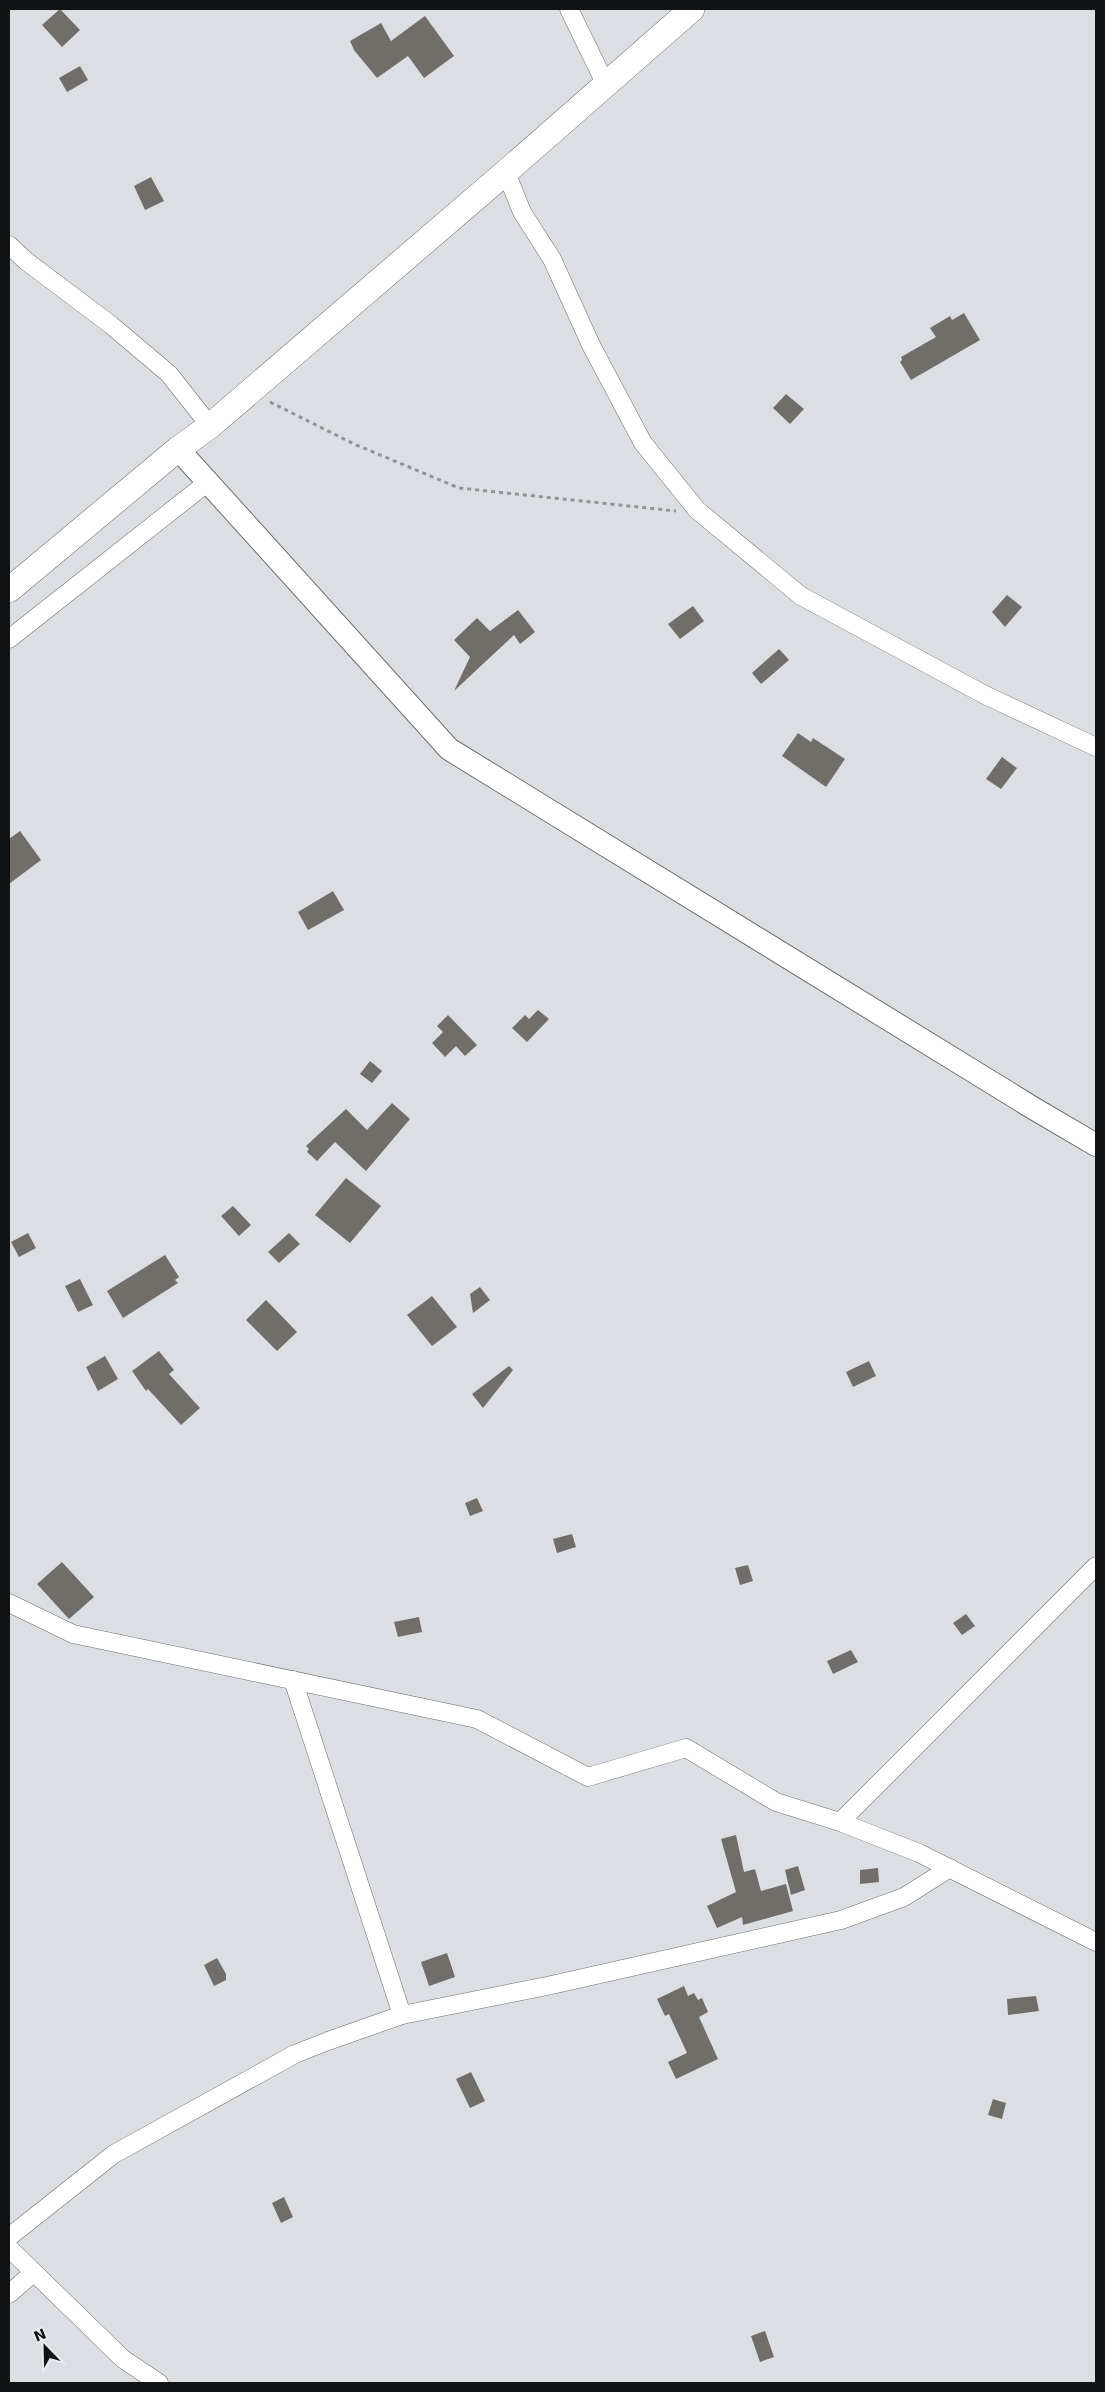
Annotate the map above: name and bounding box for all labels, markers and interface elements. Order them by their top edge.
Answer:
north arrow [20,2322,70,2372]
text: N [31,2325,48,2345]

